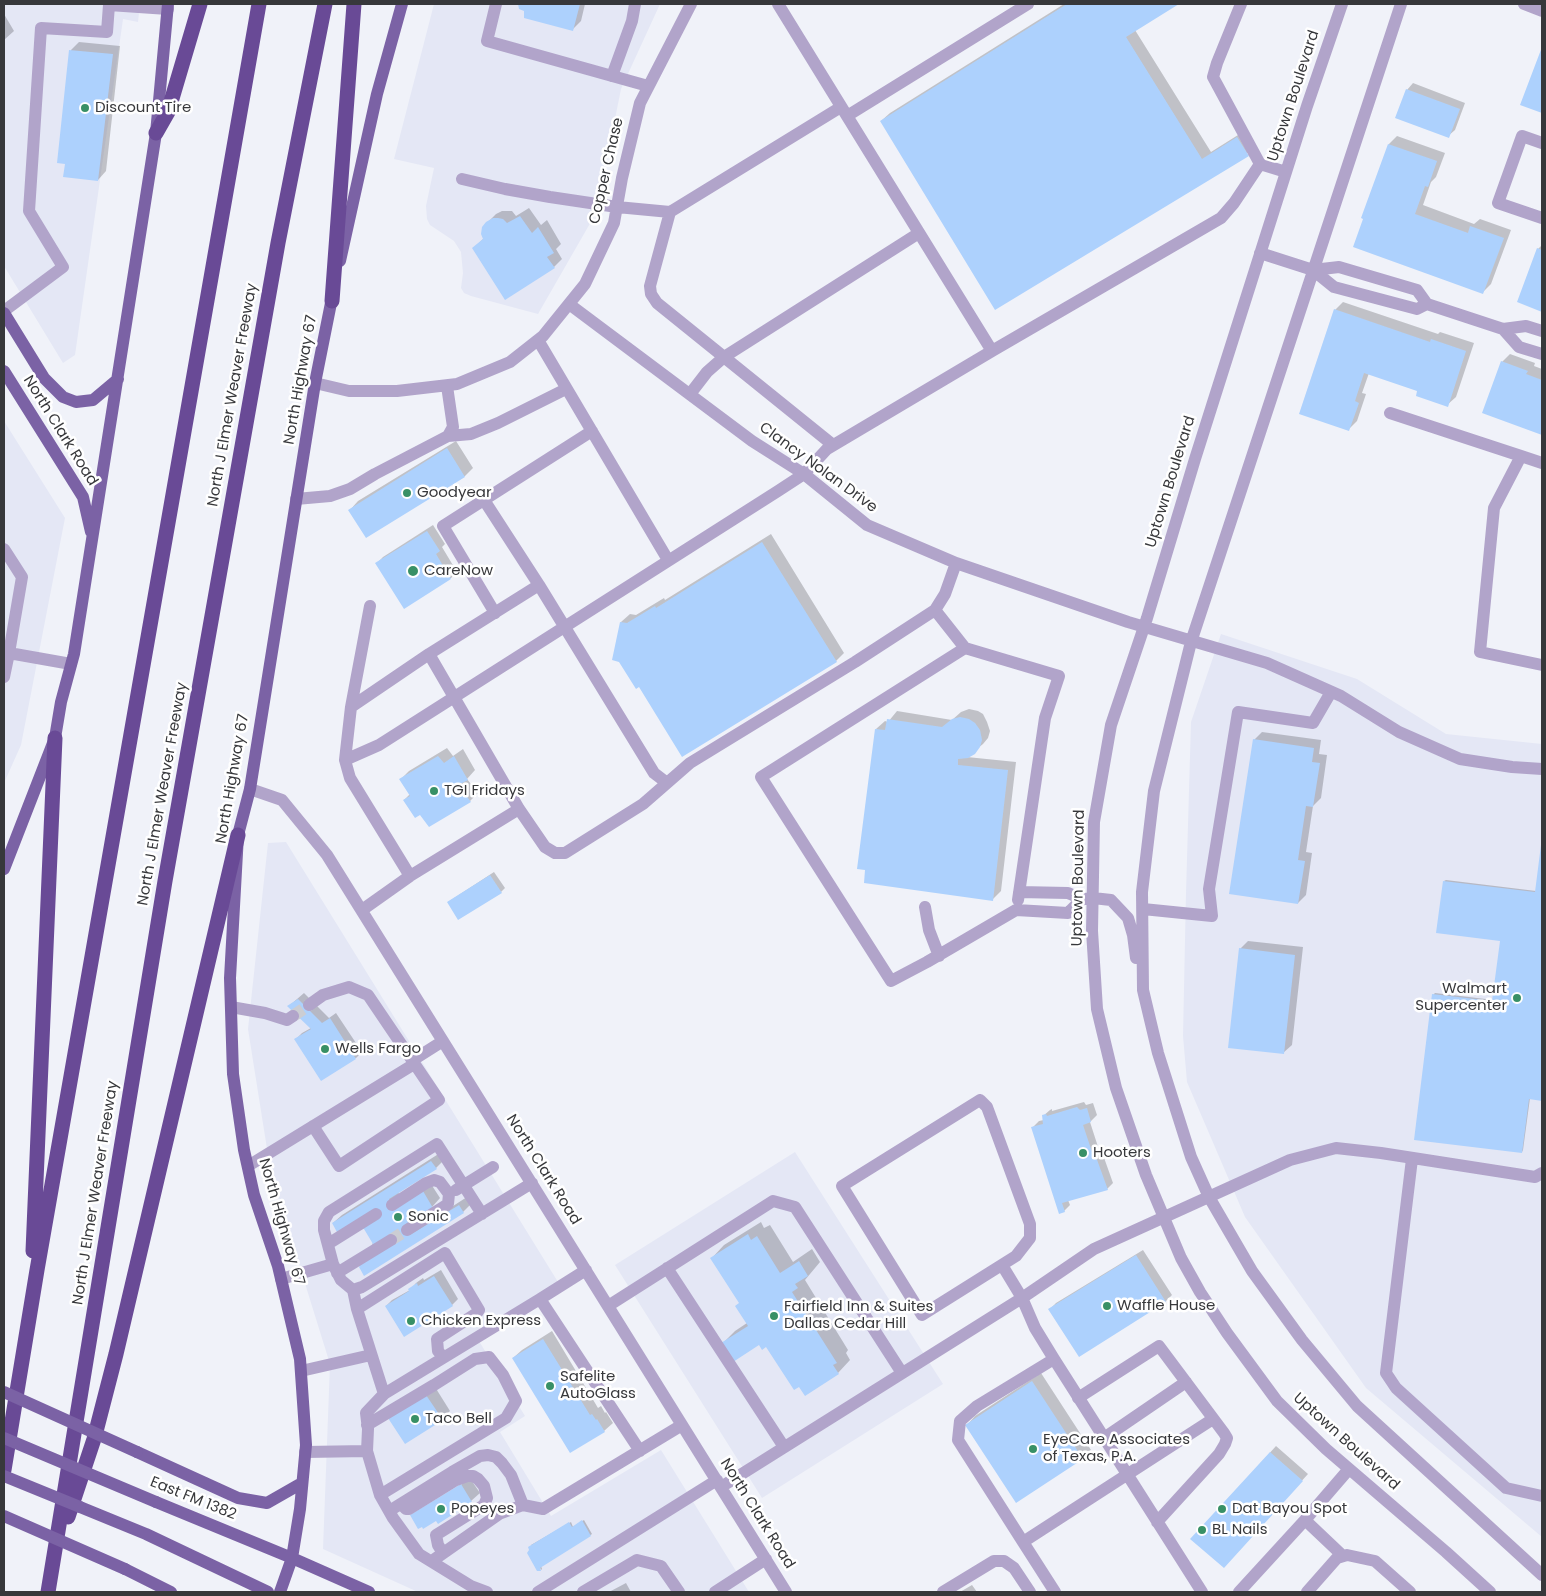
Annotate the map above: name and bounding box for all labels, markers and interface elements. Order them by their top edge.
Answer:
street label: Uptown Boulevard [1264,28,1324,164]
place label: Discount Tire [95,99,191,117]
marker: Discount Tire [79,102,91,114]
street label: Copper Chase [586,116,628,226]
street label: North J Elmer Weaver Freeway [204,282,262,508]
street label: North Highway 67 [281,314,321,446]
street label: North Clark Road [19,373,101,489]
street label: Uptown Boulevard [1142,414,1200,550]
street label: Clancy Nolan Drive [755,419,881,517]
place label: Goodyear [417,484,491,502]
marker: Goodyear [401,487,413,499]
place label: CareNow [424,562,493,580]
marker: CareNow [406,564,420,578]
street label: North J Elmer Weaver Freeway [134,681,192,907]
street label: North Highway 67 [213,713,253,845]
place label: TGI Fridays [444,782,525,800]
marker: TGI Fridays [428,785,440,797]
street label: Uptown Boulevard [1069,809,1089,947]
place label: Walmart Supercenter [1415,980,1507,1015]
marker: Walmart Supercenter [1511,992,1523,1004]
place label: Wells Fargo [335,1040,421,1058]
marker: Wells Fargo [319,1043,331,1055]
street label: North J Elmer Weaver Freeway [69,1080,123,1306]
street label: North Clark Road [502,1112,584,1228]
place label: Hooters [1093,1144,1151,1162]
marker: Hooters [1077,1147,1089,1159]
street label: North Highway 67 [254,1156,308,1288]
place label: Sonic [408,1208,449,1226]
marker: Sonic [392,1211,404,1223]
place label: Waffle House [1117,1297,1215,1315]
place label: Fairfield Inn & Suites Dallas Cedar Hill [784,1298,933,1333]
marker: Waffle House [1101,1300,1113,1312]
marker: Fairfield Inn & Suites Dallas Cedar Hill [768,1310,780,1322]
place label: Chicken Express [421,1312,541,1330]
marker: Chicken Express [405,1315,417,1327]
place label: Safelite AutoGlass [560,1368,636,1403]
marker: Safelite AutoGlass [544,1380,556,1392]
street label: Uptown Boulevard [1289,1390,1403,1494]
place label: Taco Bell [425,1410,492,1428]
marker: Taco Bell [409,1413,421,1425]
place label: EyeCare Associates of Texas, P.A. [1043,1431,1190,1466]
marker: EyeCare Associates of Texas, P.A. [1027,1443,1039,1455]
street label: North Clark Road [716,1456,798,1572]
street label: East FM 1382 [147,1474,239,1524]
place label: Popeyes [451,1500,514,1518]
place label: Dat Bayou Spot [1232,1500,1347,1518]
marker: Popeyes [435,1503,447,1515]
marker: Dat Bayou Spot [1216,1503,1228,1515]
place label: BL Nails [1212,1521,1268,1539]
marker: BL Nails [1196,1524,1208,1536]

